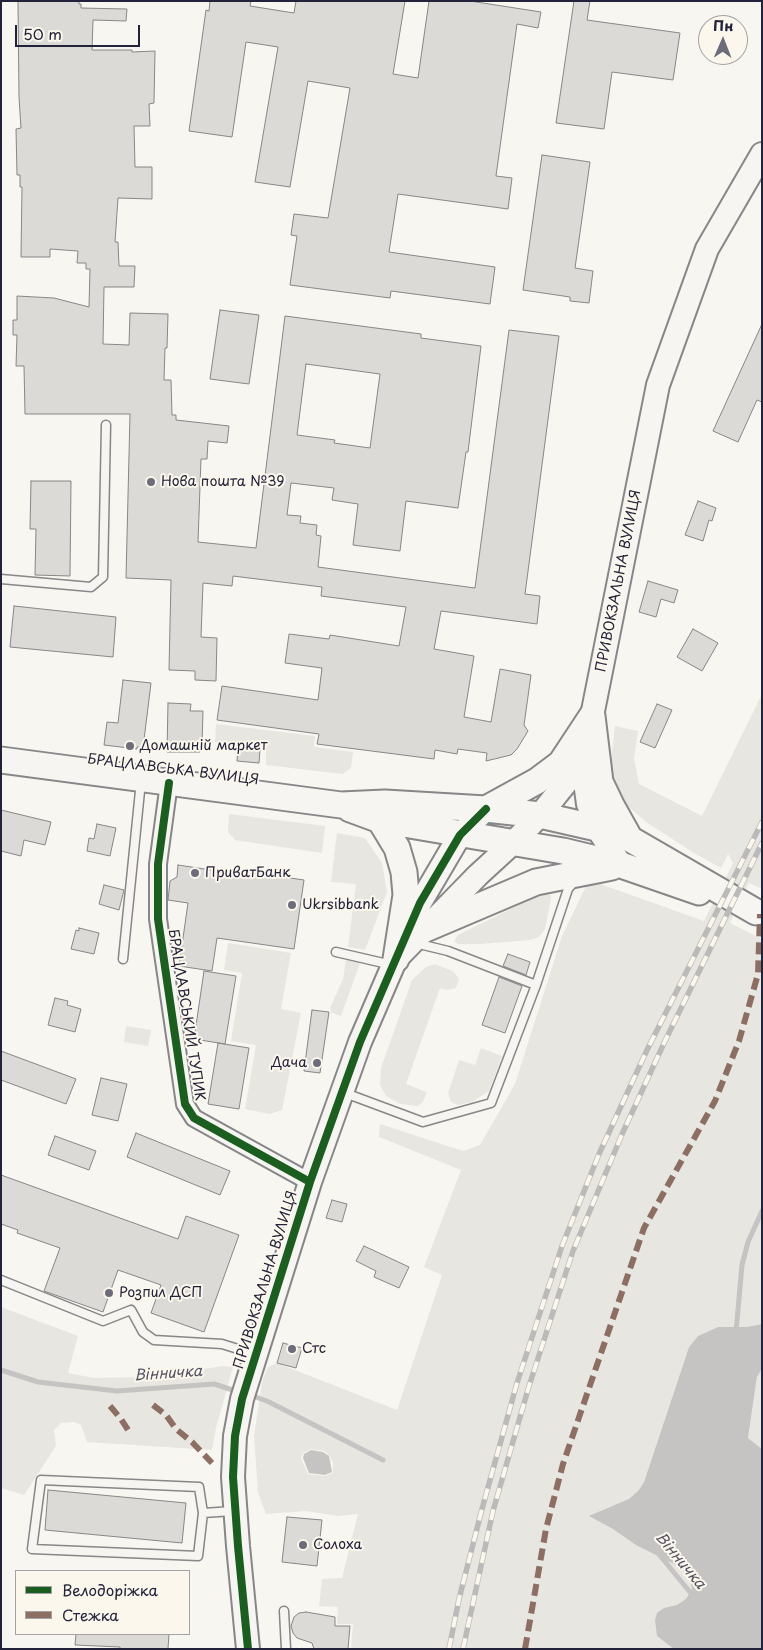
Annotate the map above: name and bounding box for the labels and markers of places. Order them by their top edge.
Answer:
place label: Нова пошта №39 [161,474,285,490]
marker: Нова пошта №39 [145,476,157,488]
place label: Домашній маркет [140,738,268,754]
marker: Домашній маркет [124,740,136,752]
place label: ПриватБанк [205,865,291,881]
marker: ПриватБанк [189,867,201,879]
place label: Ukrsibbank [302,897,379,913]
marker: Ukrsibbank [286,899,298,911]
place label: Дача [271,1055,307,1071]
marker: Дача [311,1057,323,1069]
place label: Розпил ДСП [119,1285,202,1301]
marker: Розпил ДСП [103,1287,115,1299]
place label: Стс [302,1341,326,1357]
marker: Стс [286,1343,298,1355]
place label: Солоха [313,1537,362,1553]
marker: Солоха [297,1539,309,1551]

